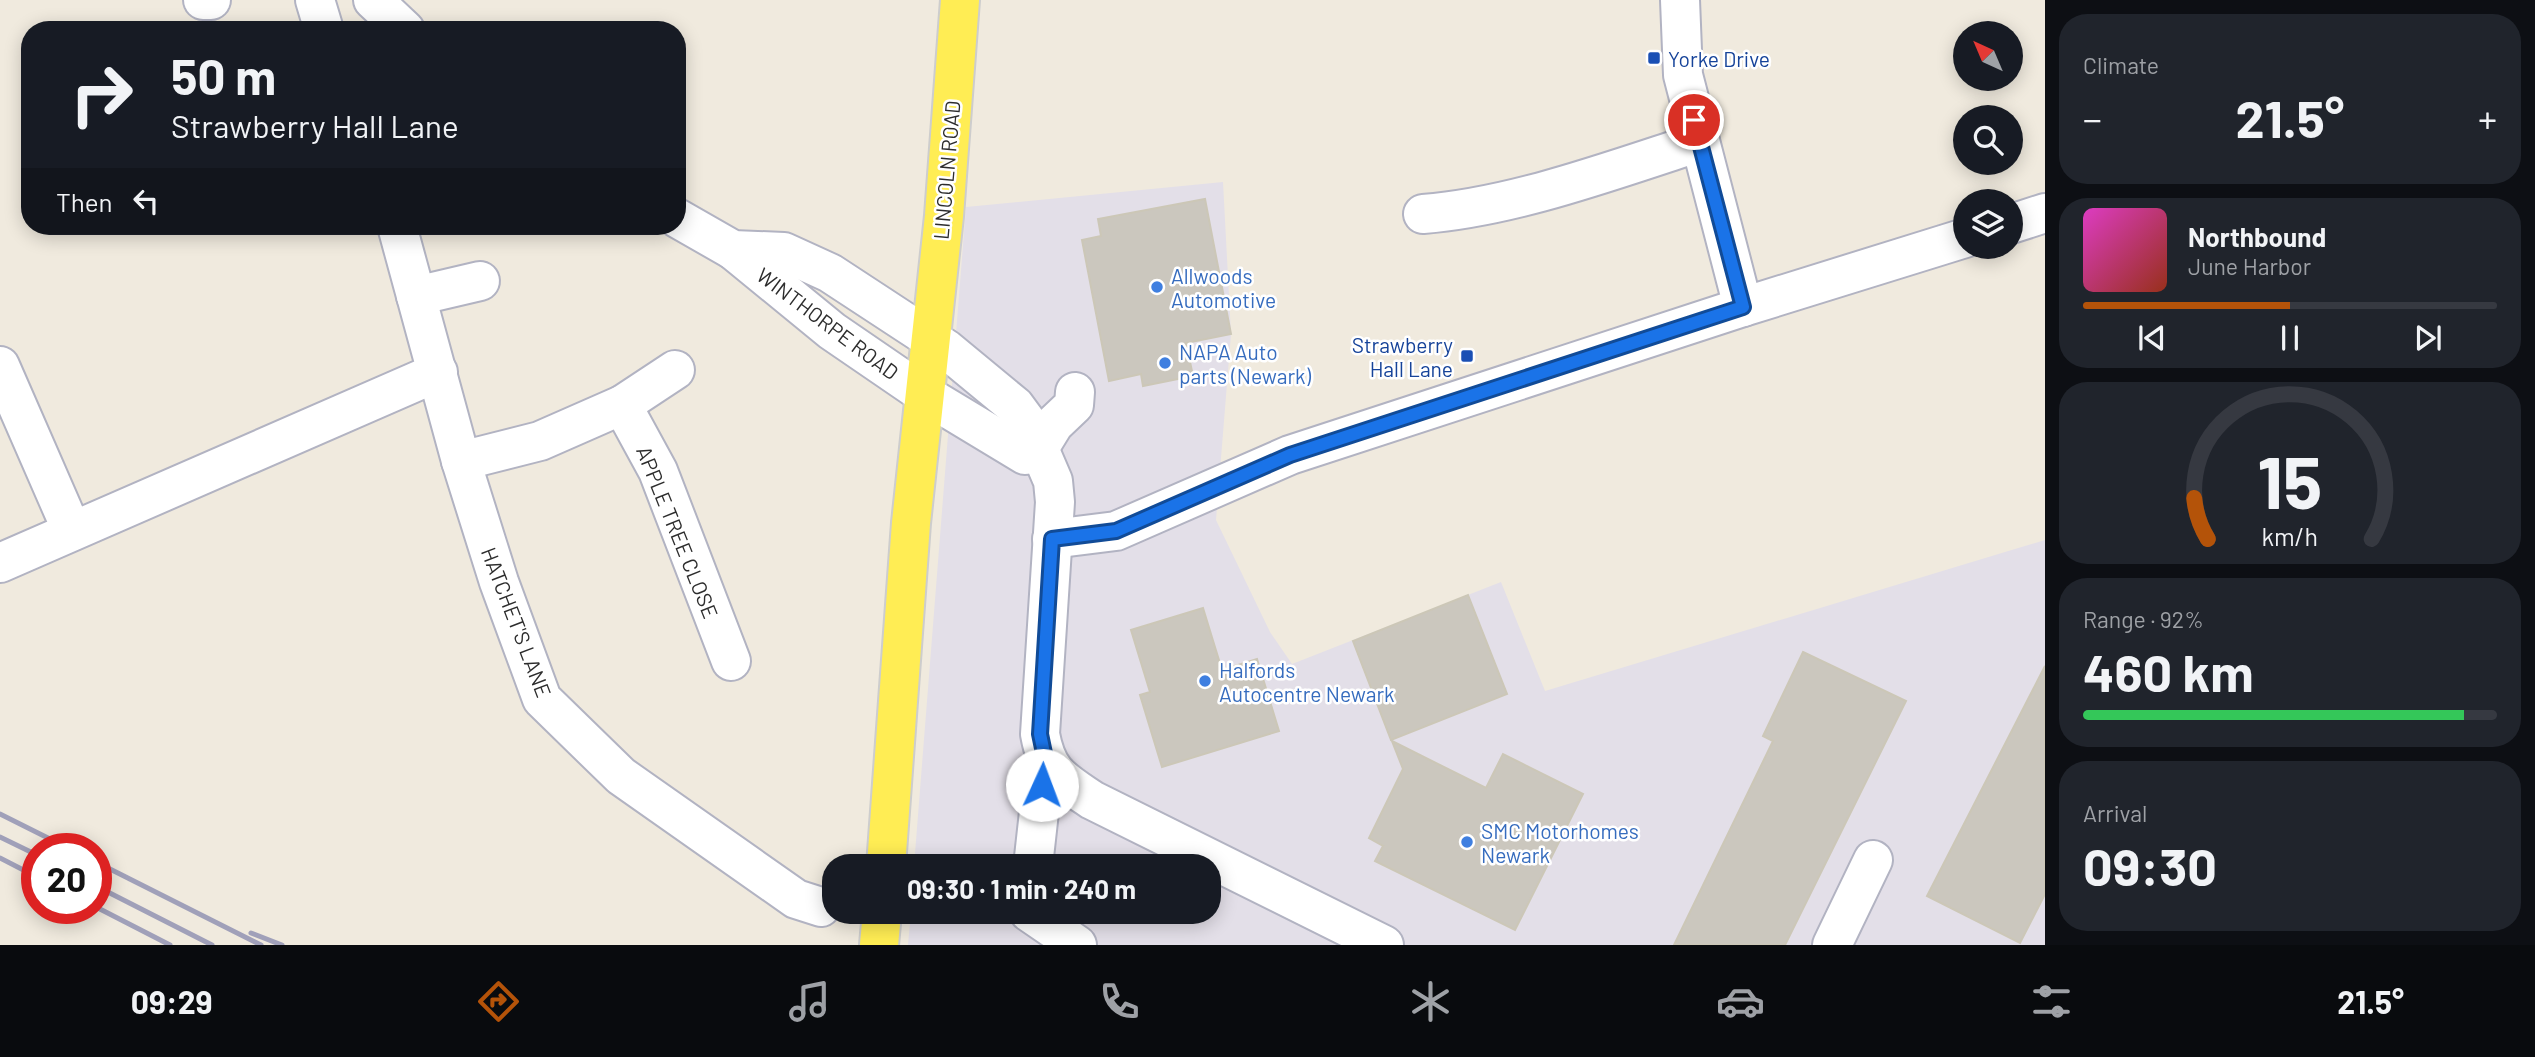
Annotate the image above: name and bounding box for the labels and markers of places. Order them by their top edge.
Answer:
place label: Yorke Drive [1668,46,1770,71]
marker: Yorke Drive [1646,50,1662,66]
pin [1664,90,1724,150]
place label: Allwoods Automotive [1171,263,1276,312]
marker: Allwoods Automotive [1149,279,1165,295]
place label: Strawberry Hall Lane [1352,332,1453,381]
place label: NAPA Auto parts (Newark) [1179,339,1312,388]
marker: Strawberry Hall Lane [1459,348,1475,364]
marker: NAPA Auto parts (Newark) [1157,355,1173,371]
place label: Halfords Autocentre Newark [1219,657,1395,706]
marker: Halfords Autocentre Newark [1197,673,1213,689]
place label: SMC Motorhomes Newark [1481,818,1639,867]
marker: SMC Motorhomes Newark [1459,834,1475,850]

